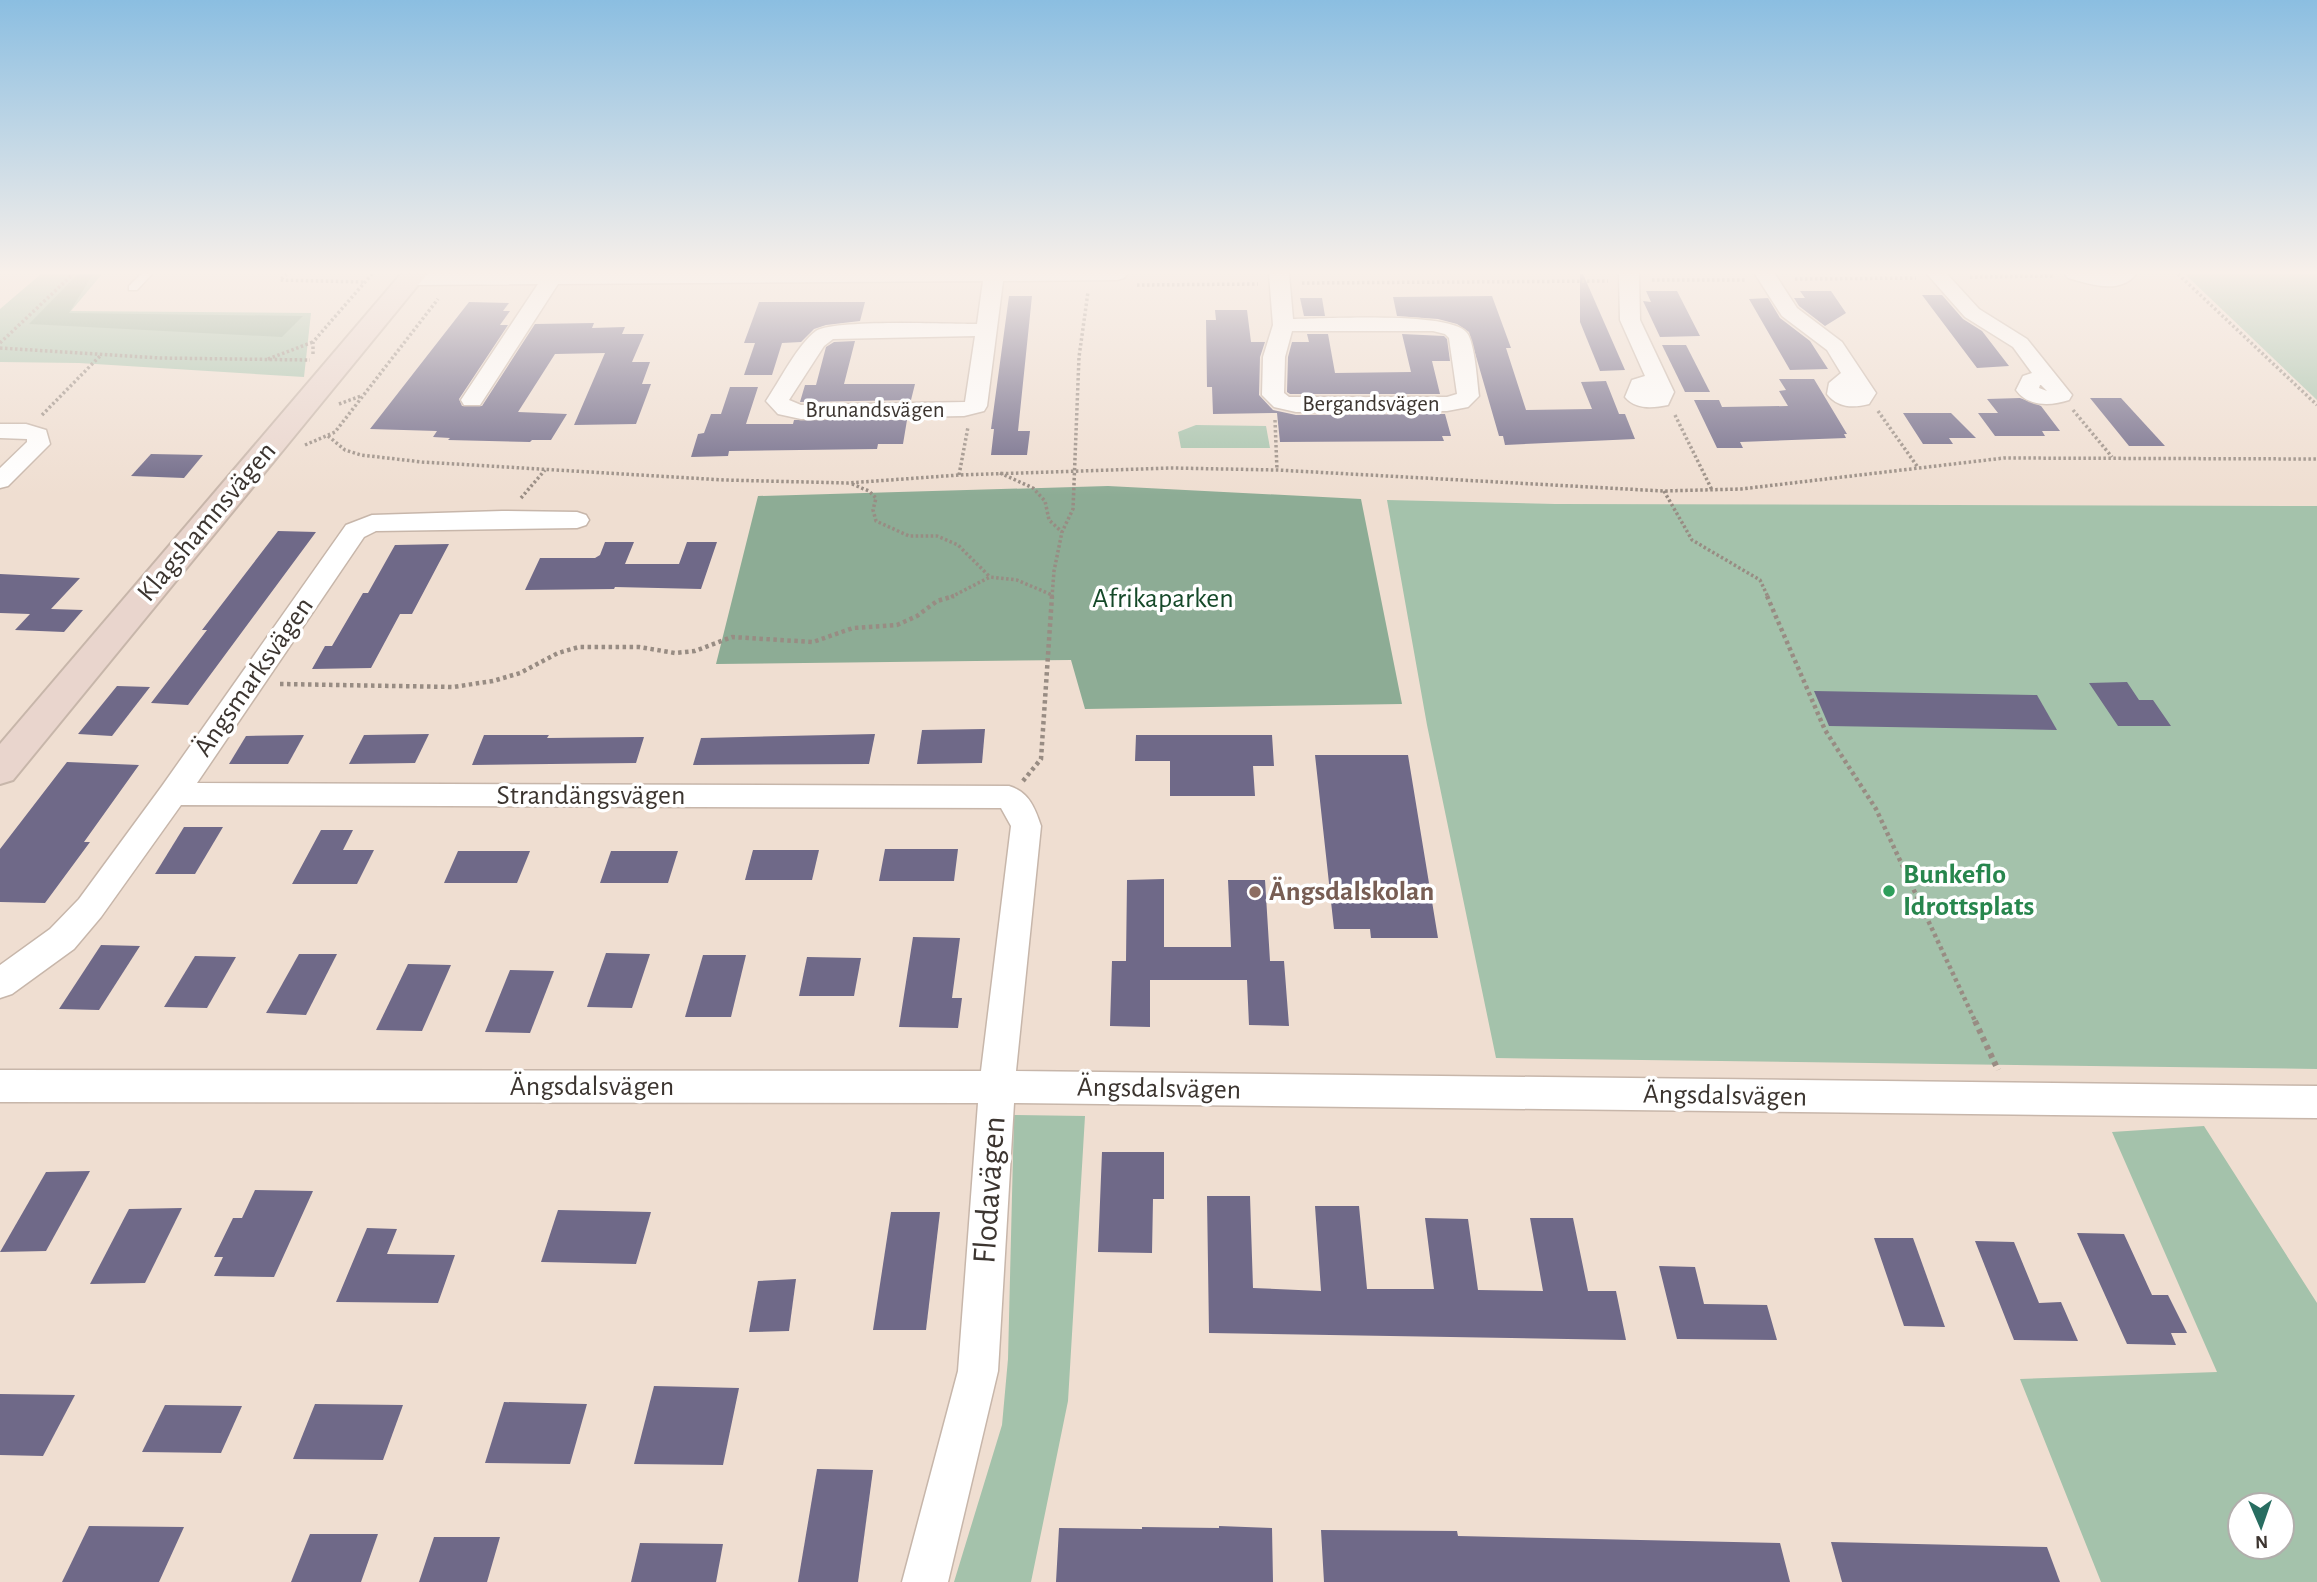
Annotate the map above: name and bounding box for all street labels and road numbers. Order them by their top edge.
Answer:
street label: Bergandsvägen [1302,393,1440,416]
street label: Brunandsvägen [805,399,945,422]
street label: Klagshamnsvägen [132,437,282,607]
street label: Ängsmarksvägen [187,591,319,762]
street label: Strandängsvägen [497,782,685,810]
street label: Ängsdalsvägen [510,1071,674,1101]
street label: Ängsdalsvägen [1077,1072,1241,1104]
street label: Ängsdalsvägen [1643,1079,1807,1111]
street label: Flodavägen [968,1115,1012,1265]

